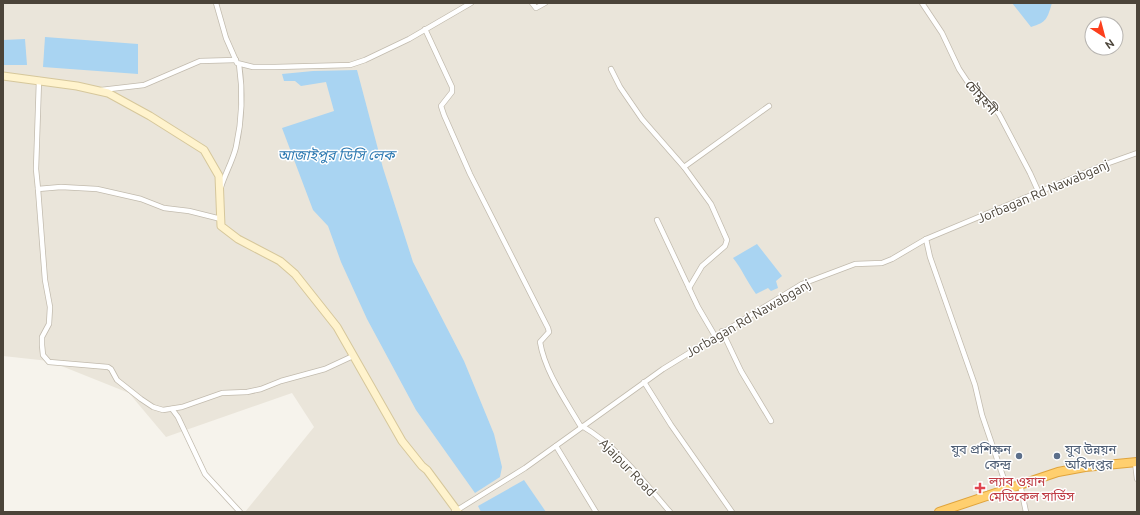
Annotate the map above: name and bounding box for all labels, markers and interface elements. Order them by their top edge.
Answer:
north arrow [1084,16,1124,56]
text: N [1103,37,1117,51]
street label: চৌমুহনী [961,77,1001,119]
water label: আজাইপুর ডিসি লেক [277,147,397,164]
street label: Jorbagan Rd Nawabganj [975,157,1111,225]
street label: Jorbagan Rd Nawabganj [683,277,813,359]
street label: Ajaipur Road [597,435,659,499]
place label: যুব প্রশিক্ষন কেন্দ্র [950,442,1012,471]
place label: যুব উন্নয়ন অধিদপ্তর [1064,442,1116,471]
marker: যুব প্রশিক্ষন কেন্দ্র [1014,451,1024,461]
marker: যুব উন্নয়ন অধিদপ্তর [1052,451,1062,461]
place label: ল্যাব ওয়ান মেডিকেল সার্ভিস [988,474,1075,503]
marker: ল্যাব ওয়ান মেডিকেল সার্ভিস [974,482,986,494]

